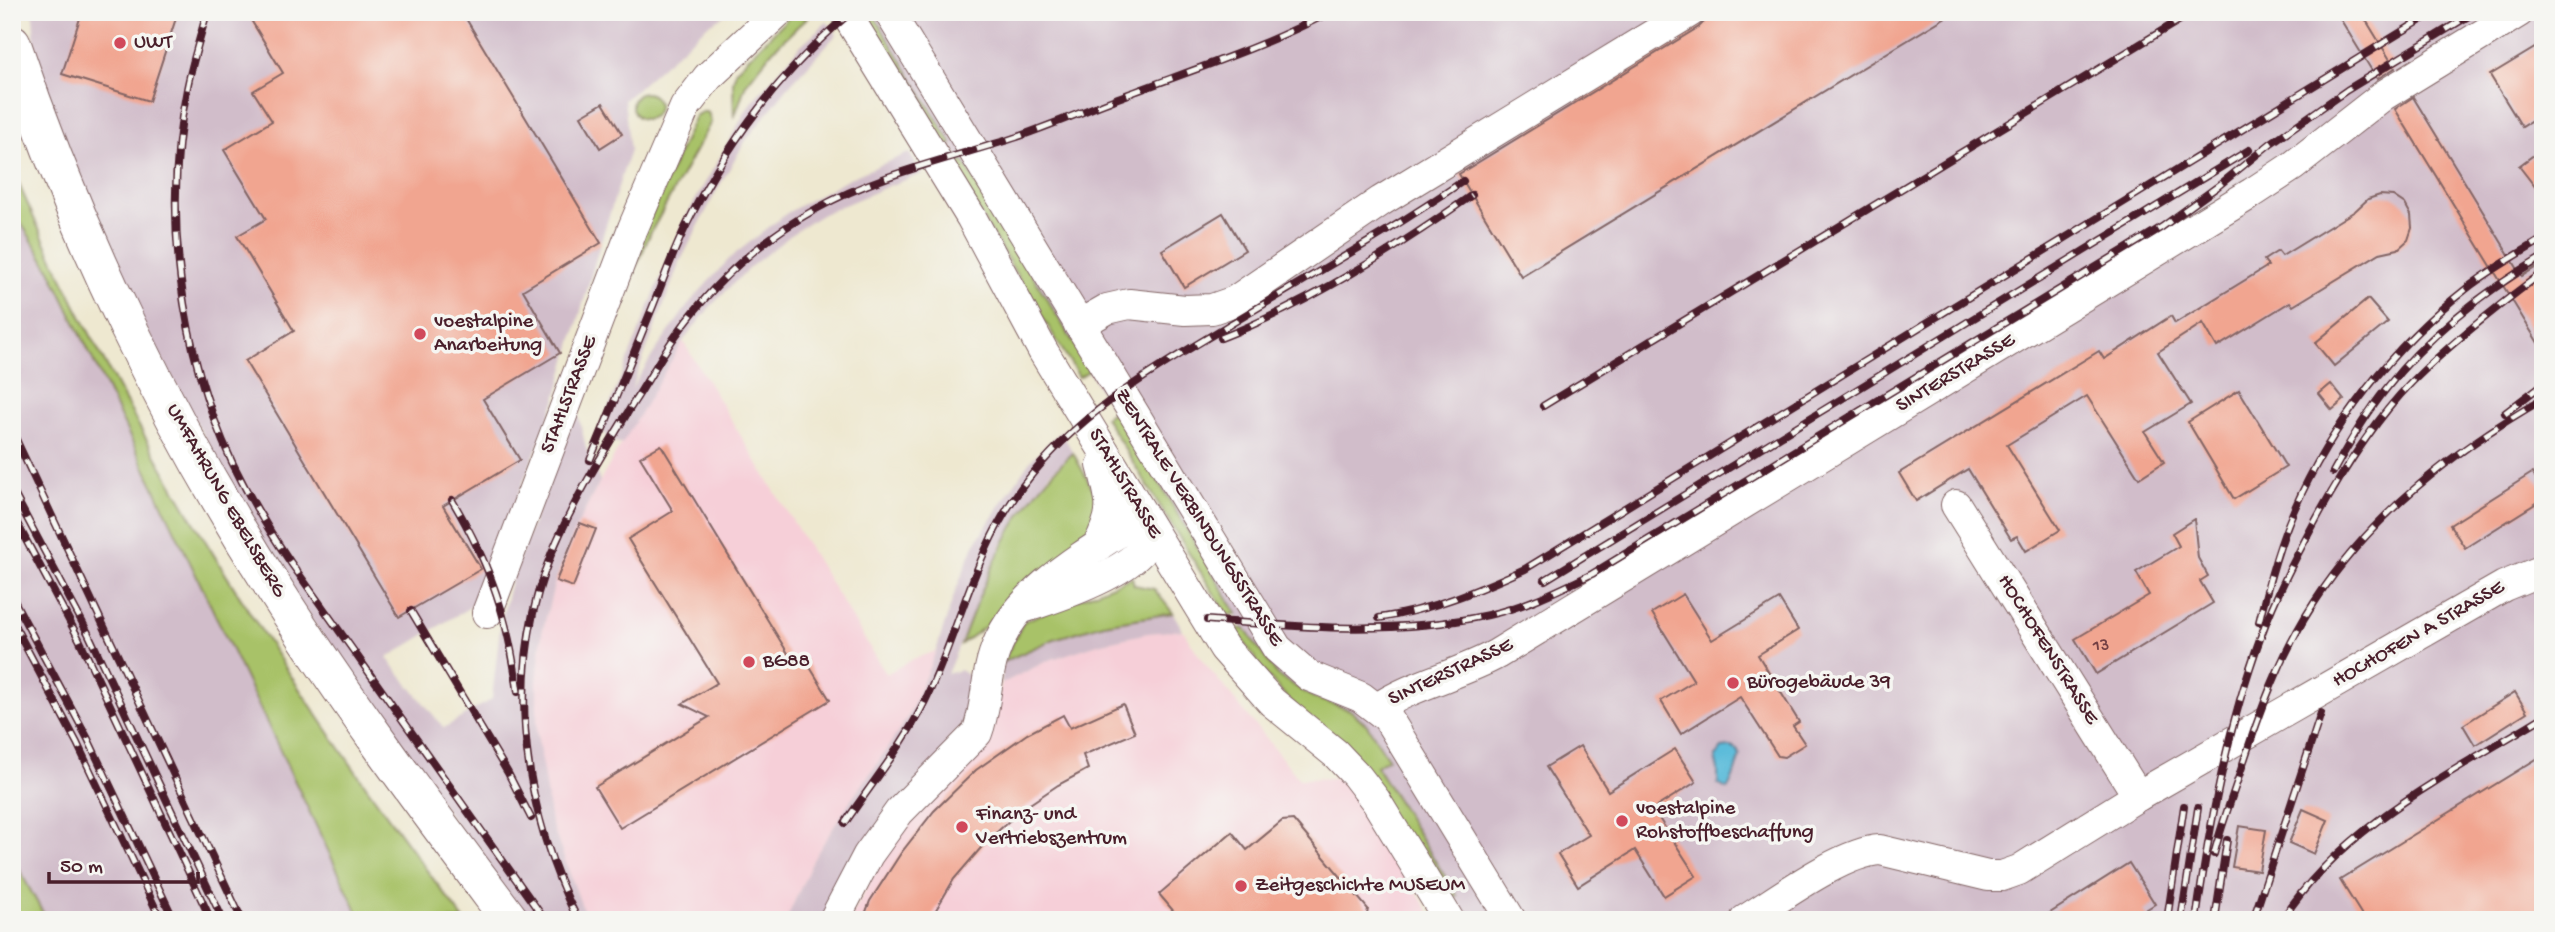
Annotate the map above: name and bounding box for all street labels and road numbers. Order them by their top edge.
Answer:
street label: SINTERSTRASSE [1892,328,2021,419]
street label: STAHLSTRASSE [536,332,604,457]
street label: ZENTRALE VERBINDUNGSSTRASSE [1108,385,1288,652]
street label: UMFAHRUNG EBELSBERG [159,400,291,603]
street label: STAHLSTRASSE [1081,425,1167,544]
street label: HOCHOFENSTRASSE [1991,570,2104,730]
street label: HOCHOFEN A STRASSE [2329,575,2510,694]
street label: SINTERSTRASSE [1385,633,1518,713]

